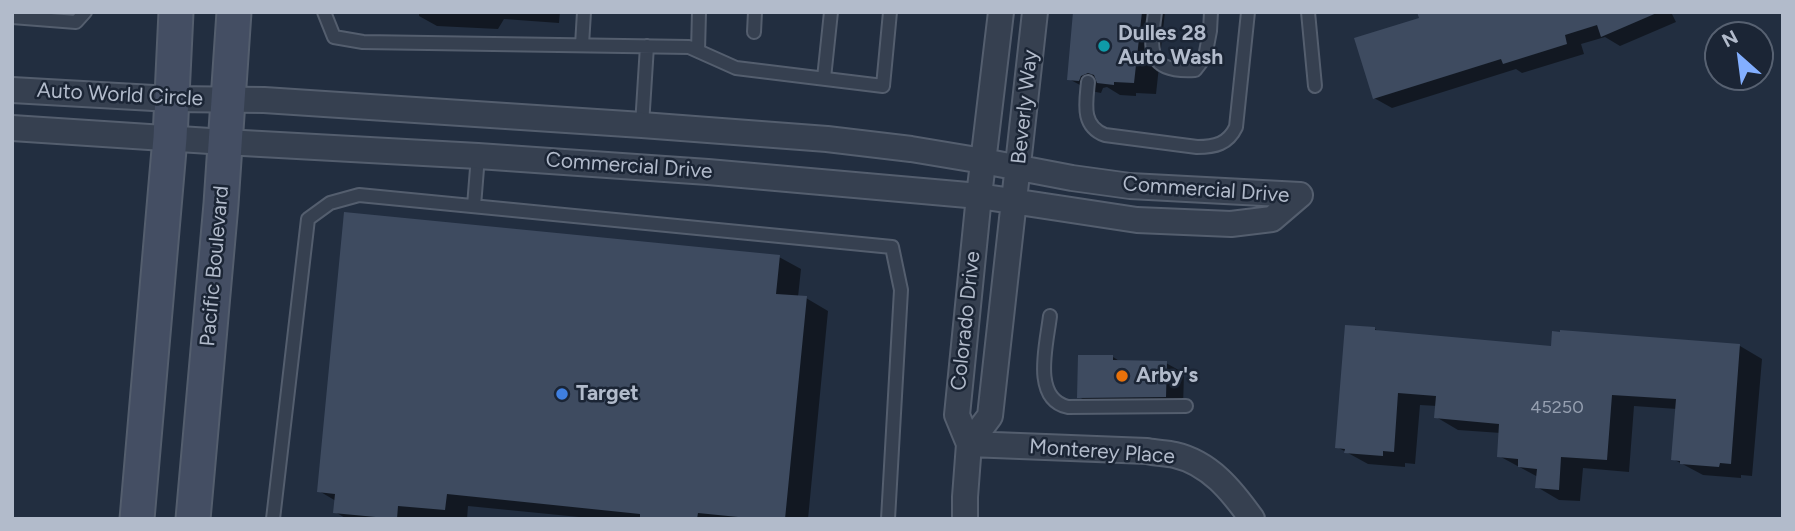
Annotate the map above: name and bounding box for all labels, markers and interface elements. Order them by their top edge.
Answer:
place label: Dulles 28 Auto Wash [1118,21,1223,71]
north arrow [1704,21,1774,91]
text: N [1718,25,1742,52]
marker: Dulles 28 Auto Wash [1096,38,1112,54]
street label: Beverly Way [1006,48,1044,166]
street label: Auto World Circle [36,78,204,112]
street label: Commercial Drive [545,148,713,184]
street label: Commercial Drive [1122,172,1290,208]
street label: Pacific Boulevard [195,185,235,347]
street label: Colorado Drive [946,250,986,392]
place label: Arby's [1136,363,1198,389]
marker: Arby's [1114,368,1130,384]
place label: Target [576,381,639,407]
marker: Target [554,386,570,402]
house number: 45250 [1530,397,1584,419]
street label: Monterey Place [1028,434,1176,470]

